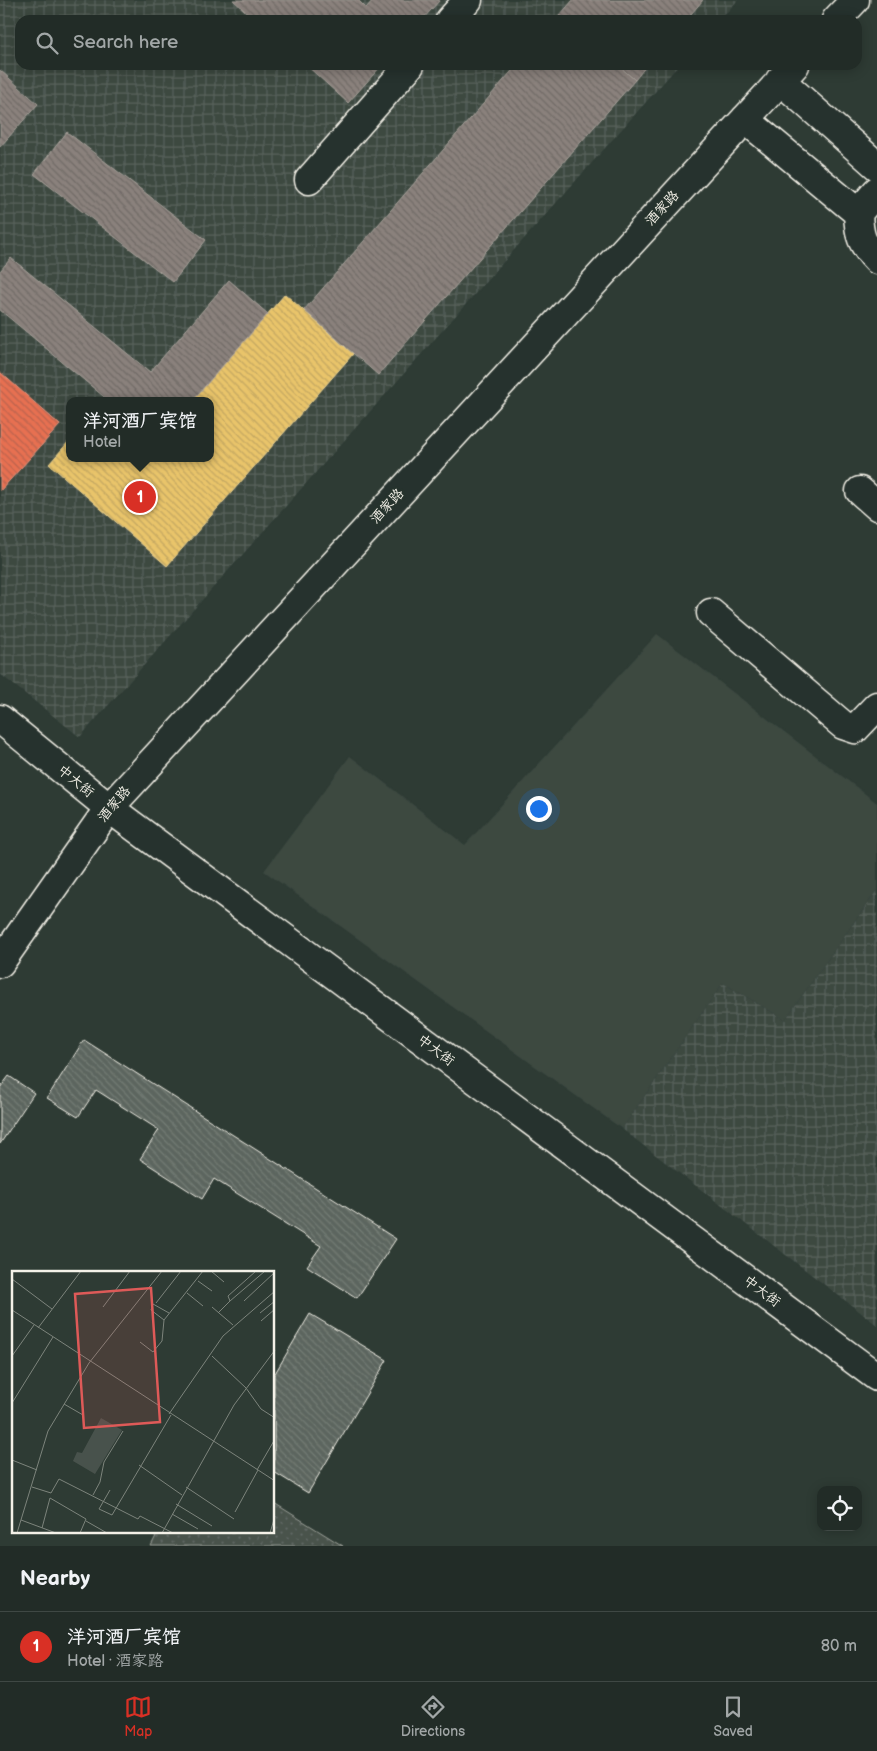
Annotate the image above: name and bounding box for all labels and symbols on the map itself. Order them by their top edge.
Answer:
street label: 酒家路 [641,187,683,229]
pin: 1 [124,478,156,516]
street label: 酒家路 [366,485,408,527]
street label: 中大街 [54,761,98,801]
street label: 酒家路 [94,782,134,826]
your location [526,796,552,822]
street label: 中大街 [414,1031,458,1069]
inset map [12,1271,275,1534]
street label: 中大街 [740,1272,784,1310]

